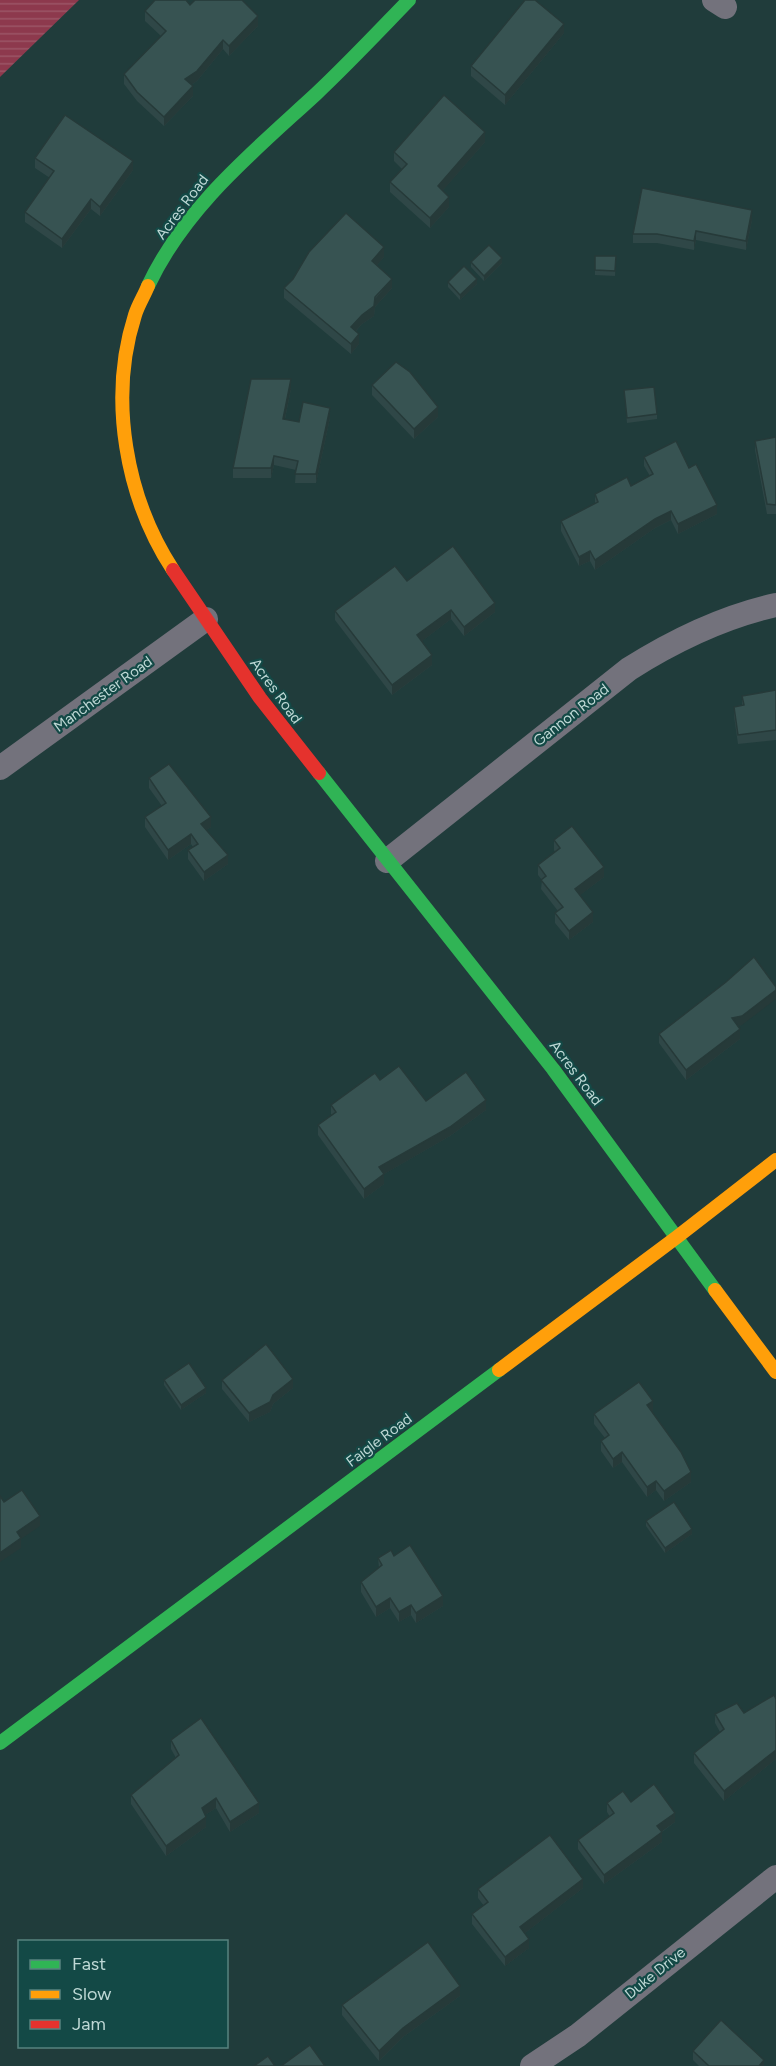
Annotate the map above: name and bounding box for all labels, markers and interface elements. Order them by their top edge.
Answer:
street label: Acres Road [152,171,212,243]
street label: Manchester Road [50,652,156,736]
street label: Acres Road [246,655,306,727]
street label: Gannon Road [530,680,612,750]
street label: Acres Road [546,1037,606,1109]
street label: Faigle Road [343,1409,415,1471]
legend [18,1940,228,2048]
street label: Duke Drive [621,1943,689,2003]
text: Fast [72,1953,106,1975]
text: Slow [72,1983,111,2005]
text: Jam [72,2013,106,2035]

